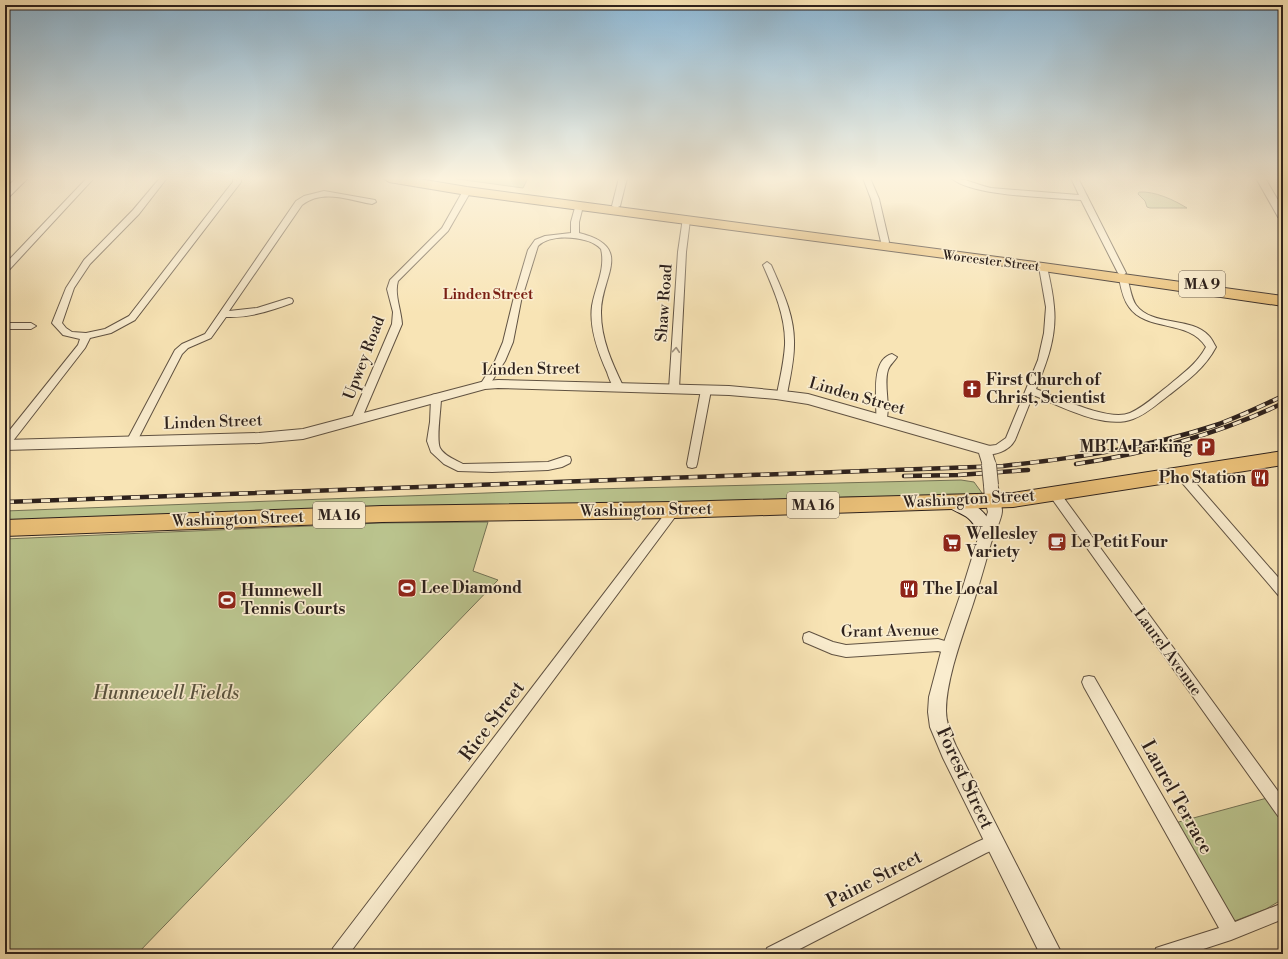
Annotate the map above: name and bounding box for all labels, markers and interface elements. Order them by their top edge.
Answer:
street label: Worcester Street [941,247,1041,275]
street label: Shaw Road [651,263,677,343]
road number: MA 9 [1179,271,1225,297]
district label: Linden Street [443,286,534,304]
street label: Upwey Road [339,313,389,403]
one-way arrow [672,347,680,353]
street label: Linden Street [481,358,581,380]
place label: First Church of Christ, Scientist [986,370,1106,408]
street label: Linden Street [807,373,908,419]
church icon: First Church of Christ, Scientist [961,378,983,400]
street label: Linden Street [163,410,263,434]
parking icon: MBTA Parking [1195,436,1217,458]
place label: MBTA Parking [1079,437,1193,457]
restaurant icon: Pho Station [1249,467,1271,489]
place label: Pho Station [1159,468,1246,488]
street label: Washington Street [902,486,1036,512]
road number: MA 16 [787,492,839,518]
street label: Washington Street [579,499,712,521]
road number: MA 16 [313,502,365,528]
street label: Washington Street [171,507,305,531]
place label: Wellesley Variety [965,524,1038,562]
cafe icon: Le Petit Four [1046,531,1068,553]
supermarket icon: Wellesley Variety [941,532,963,554]
place label: Le Petit Four [1071,532,1168,552]
sports icon: Lee Diamond [396,577,418,599]
place label: Lee Diamond [421,578,522,598]
restaurant icon: The Local [898,578,920,600]
place label: The Local [923,579,999,599]
place label: Hunnewell Tennis Courts [241,581,346,619]
sports icon: Hunnewell Tennis Courts [216,589,238,611]
street label: Laurel Avenue [1130,604,1206,700]
street label: Grant Avenue [841,620,939,642]
street label: Rice Street [454,676,530,766]
park label: Hunnewell Fields [92,681,239,705]
street label: Forest Street [931,723,999,833]
street label: Laurel Terrace [1136,736,1218,858]
street label: Paine Street [822,845,926,913]

